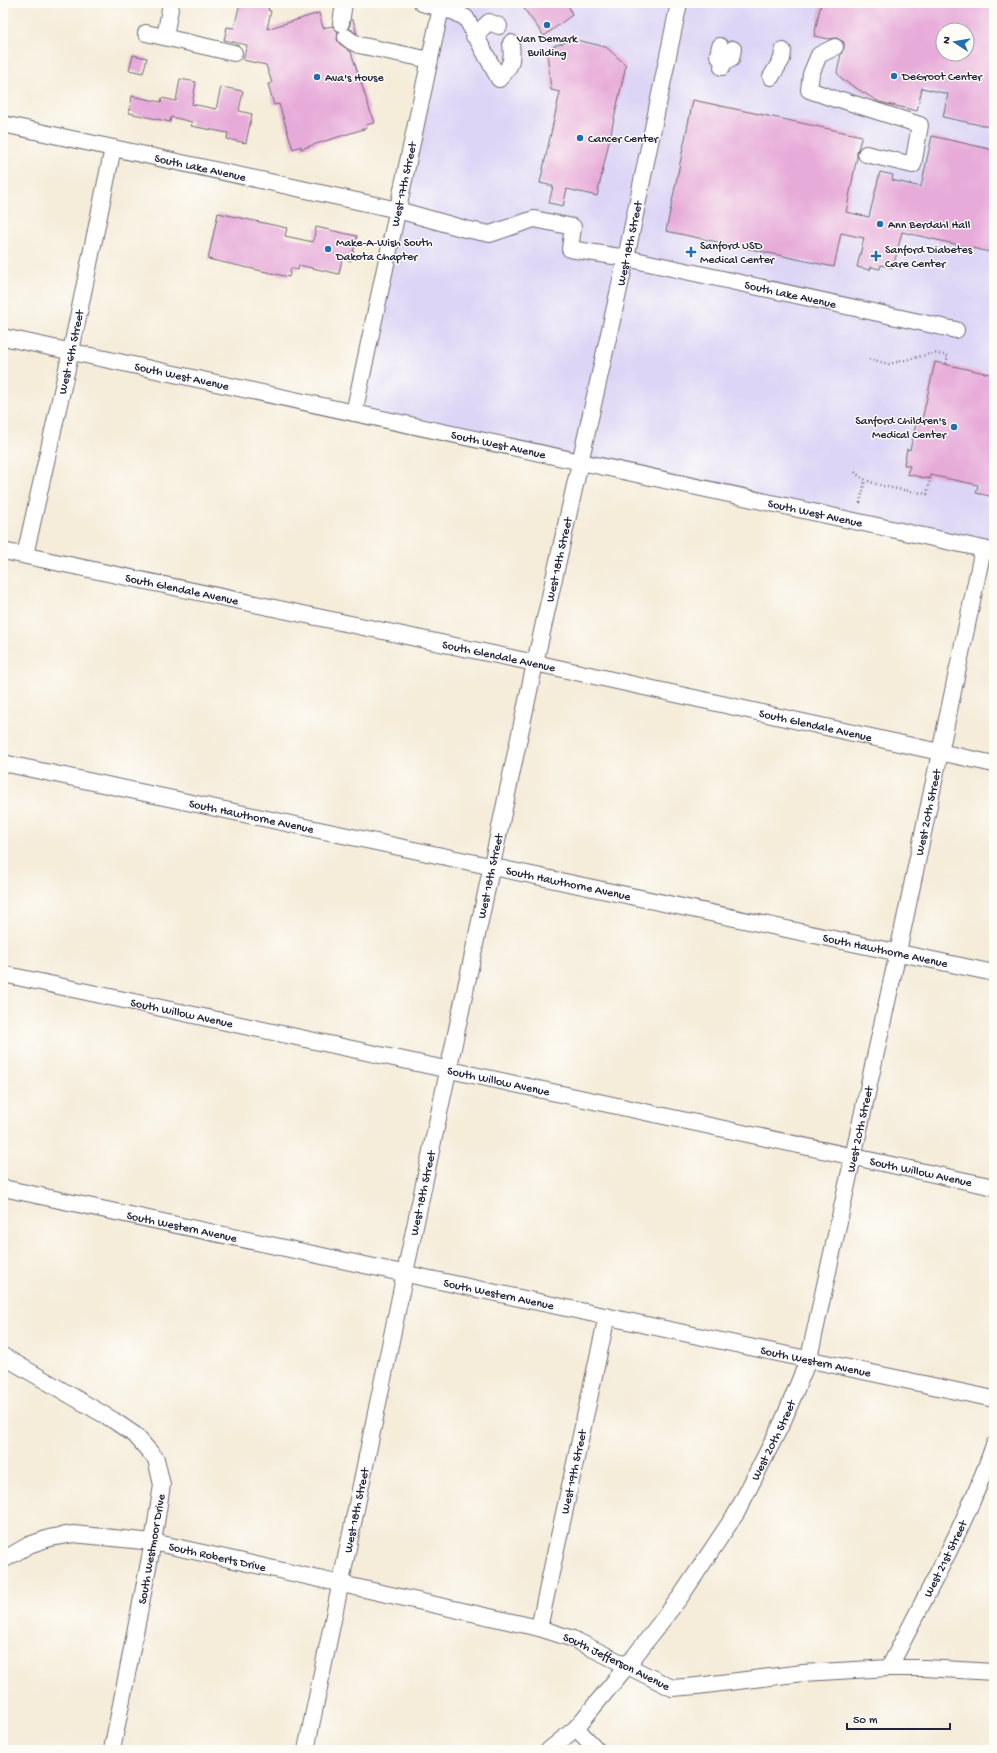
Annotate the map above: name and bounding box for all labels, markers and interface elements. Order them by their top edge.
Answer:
marker: Van Demark Building [542,20,552,30]
north arrow [935,22,975,62]
place label: Van Demark Building [516,33,579,61]
text: N [941,36,954,45]
marker: DeGroot Center [889,71,899,81]
place label: DeGroot Center [901,71,984,85]
marker: Ava's House [312,72,322,82]
place label: Ava's House [325,72,384,86]
marker: Cancer Center [575,133,585,143]
place label: Cancer Center [588,133,660,147]
street label: West 17th Street [389,140,421,228]
street label: South Lake Avenue [153,152,248,186]
street label: West 18th Street [615,199,647,287]
marker: Ann Berdahl Hall [875,219,885,229]
place label: Ann Berdahl Hall [888,219,971,233]
place label: Make-A-Wish South Dakota Chapter [335,237,433,265]
place label: Sanford USD Medical Center [700,240,776,268]
marker: Make-A-Wish South Dakota Chapter [323,244,333,254]
place label: Sanford Diabetes Care Center [885,244,973,272]
marker: Sanford USD Medical Center [685,246,697,258]
marker: Sanford Diabetes Care Center [870,250,882,262]
street label: South Lake Avenue [743,279,838,313]
street label: West 16th Street [56,308,88,396]
street label: South West Avenue [133,361,231,395]
place label: Sanford Children's Medical Center [855,415,948,443]
marker: Sanford Children's Medical Center [949,422,959,432]
street label: South West Avenue [450,429,547,463]
street label: South West Avenue [766,498,864,532]
street label: West 18th Street [544,515,577,604]
street label: South Glendale Avenue [124,572,240,610]
street label: South Glendale Avenue [441,639,557,676]
street label: South Glendale Avenue [757,707,874,746]
street label: West 20th Street [914,767,946,857]
street label: South Hawthorne Avenue [187,798,316,838]
street label: West 18th Street [476,832,508,920]
street label: South Hawthorne Avenue [504,865,632,905]
street label: South Hawthorne Avenue [821,932,949,972]
street label: South Willow Avenue [129,997,235,1032]
street label: South Willow Avenue [446,1065,551,1100]
street label: West 20th Street [845,1084,878,1174]
street label: West 18th Street [408,1149,440,1237]
street label: South Willow Avenue [868,1155,974,1191]
street label: South Western Avenue [125,1210,239,1247]
street label: South Western Avenue [442,1277,556,1314]
street label: South Western Avenue [759,1344,873,1382]
street label: West 20th Street [749,1397,800,1483]
street label: West 19th Street [559,1428,591,1515]
street label: West 18th Street [342,1466,374,1554]
street label: South Westmoor Drive [136,1492,170,1605]
street label: West 21st Street [922,1518,972,1600]
street label: South Roberts Drive [167,1541,268,1576]
street label: South Jefferson Avenue [561,1631,672,1695]
scale bar [847,1705,950,1731]
text: 50 m [853,1714,878,1728]

